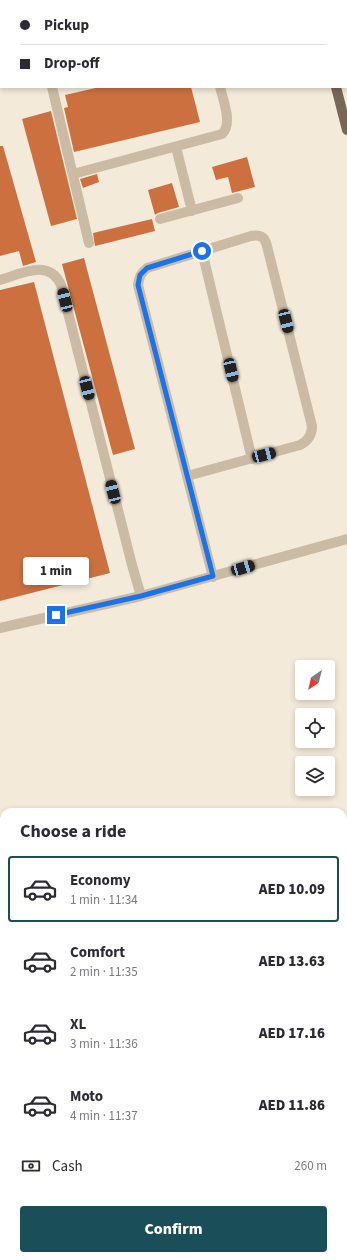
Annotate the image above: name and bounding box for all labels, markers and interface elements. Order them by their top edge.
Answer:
text: Pickup [44,15,89,36]
text: Drop-off [44,53,99,74]
route start [193,242,211,260]
car [56,287,74,313]
car [277,308,295,334]
car [222,357,240,383]
car [78,375,96,401]
car [251,446,277,464]
car [104,479,122,505]
callout: 1 min [23,557,89,585]
car [230,559,256,577]
text: 1 min [40,562,72,580]
route end [47,606,65,624]
north arrow [295,660,335,700]
map controls [295,660,335,796]
button: locate [295,708,335,748]
button: layers [295,756,335,796]
text: Choose a ride [20,819,126,844]
text: Economy [70,870,131,891]
icon: car [22,871,58,907]
text: AED 10.09 [259,879,325,900]
text: 1 min · 11:34 [70,891,138,909]
text: Comfort [70,942,125,963]
icon: car [22,943,58,979]
text: AED 13.63 [259,951,325,972]
text: 2 min · 11:35 [70,963,138,981]
text: XL [70,1014,86,1035]
icon: car [22,1015,58,1051]
text: AED 17.16 [259,1023,325,1044]
text: 3 min · 11:36 [70,1035,138,1053]
text: Moto [70,1086,103,1107]
icon: car [22,1087,58,1123]
text: AED 11.86 [259,1095,325,1116]
text: 4 min · 11:37 [70,1107,138,1125]
icon: cash [20,1155,42,1177]
text: Cash [52,1156,83,1177]
text: 260 m [294,1157,327,1175]
button: Confirm [20,1206,327,1252]

